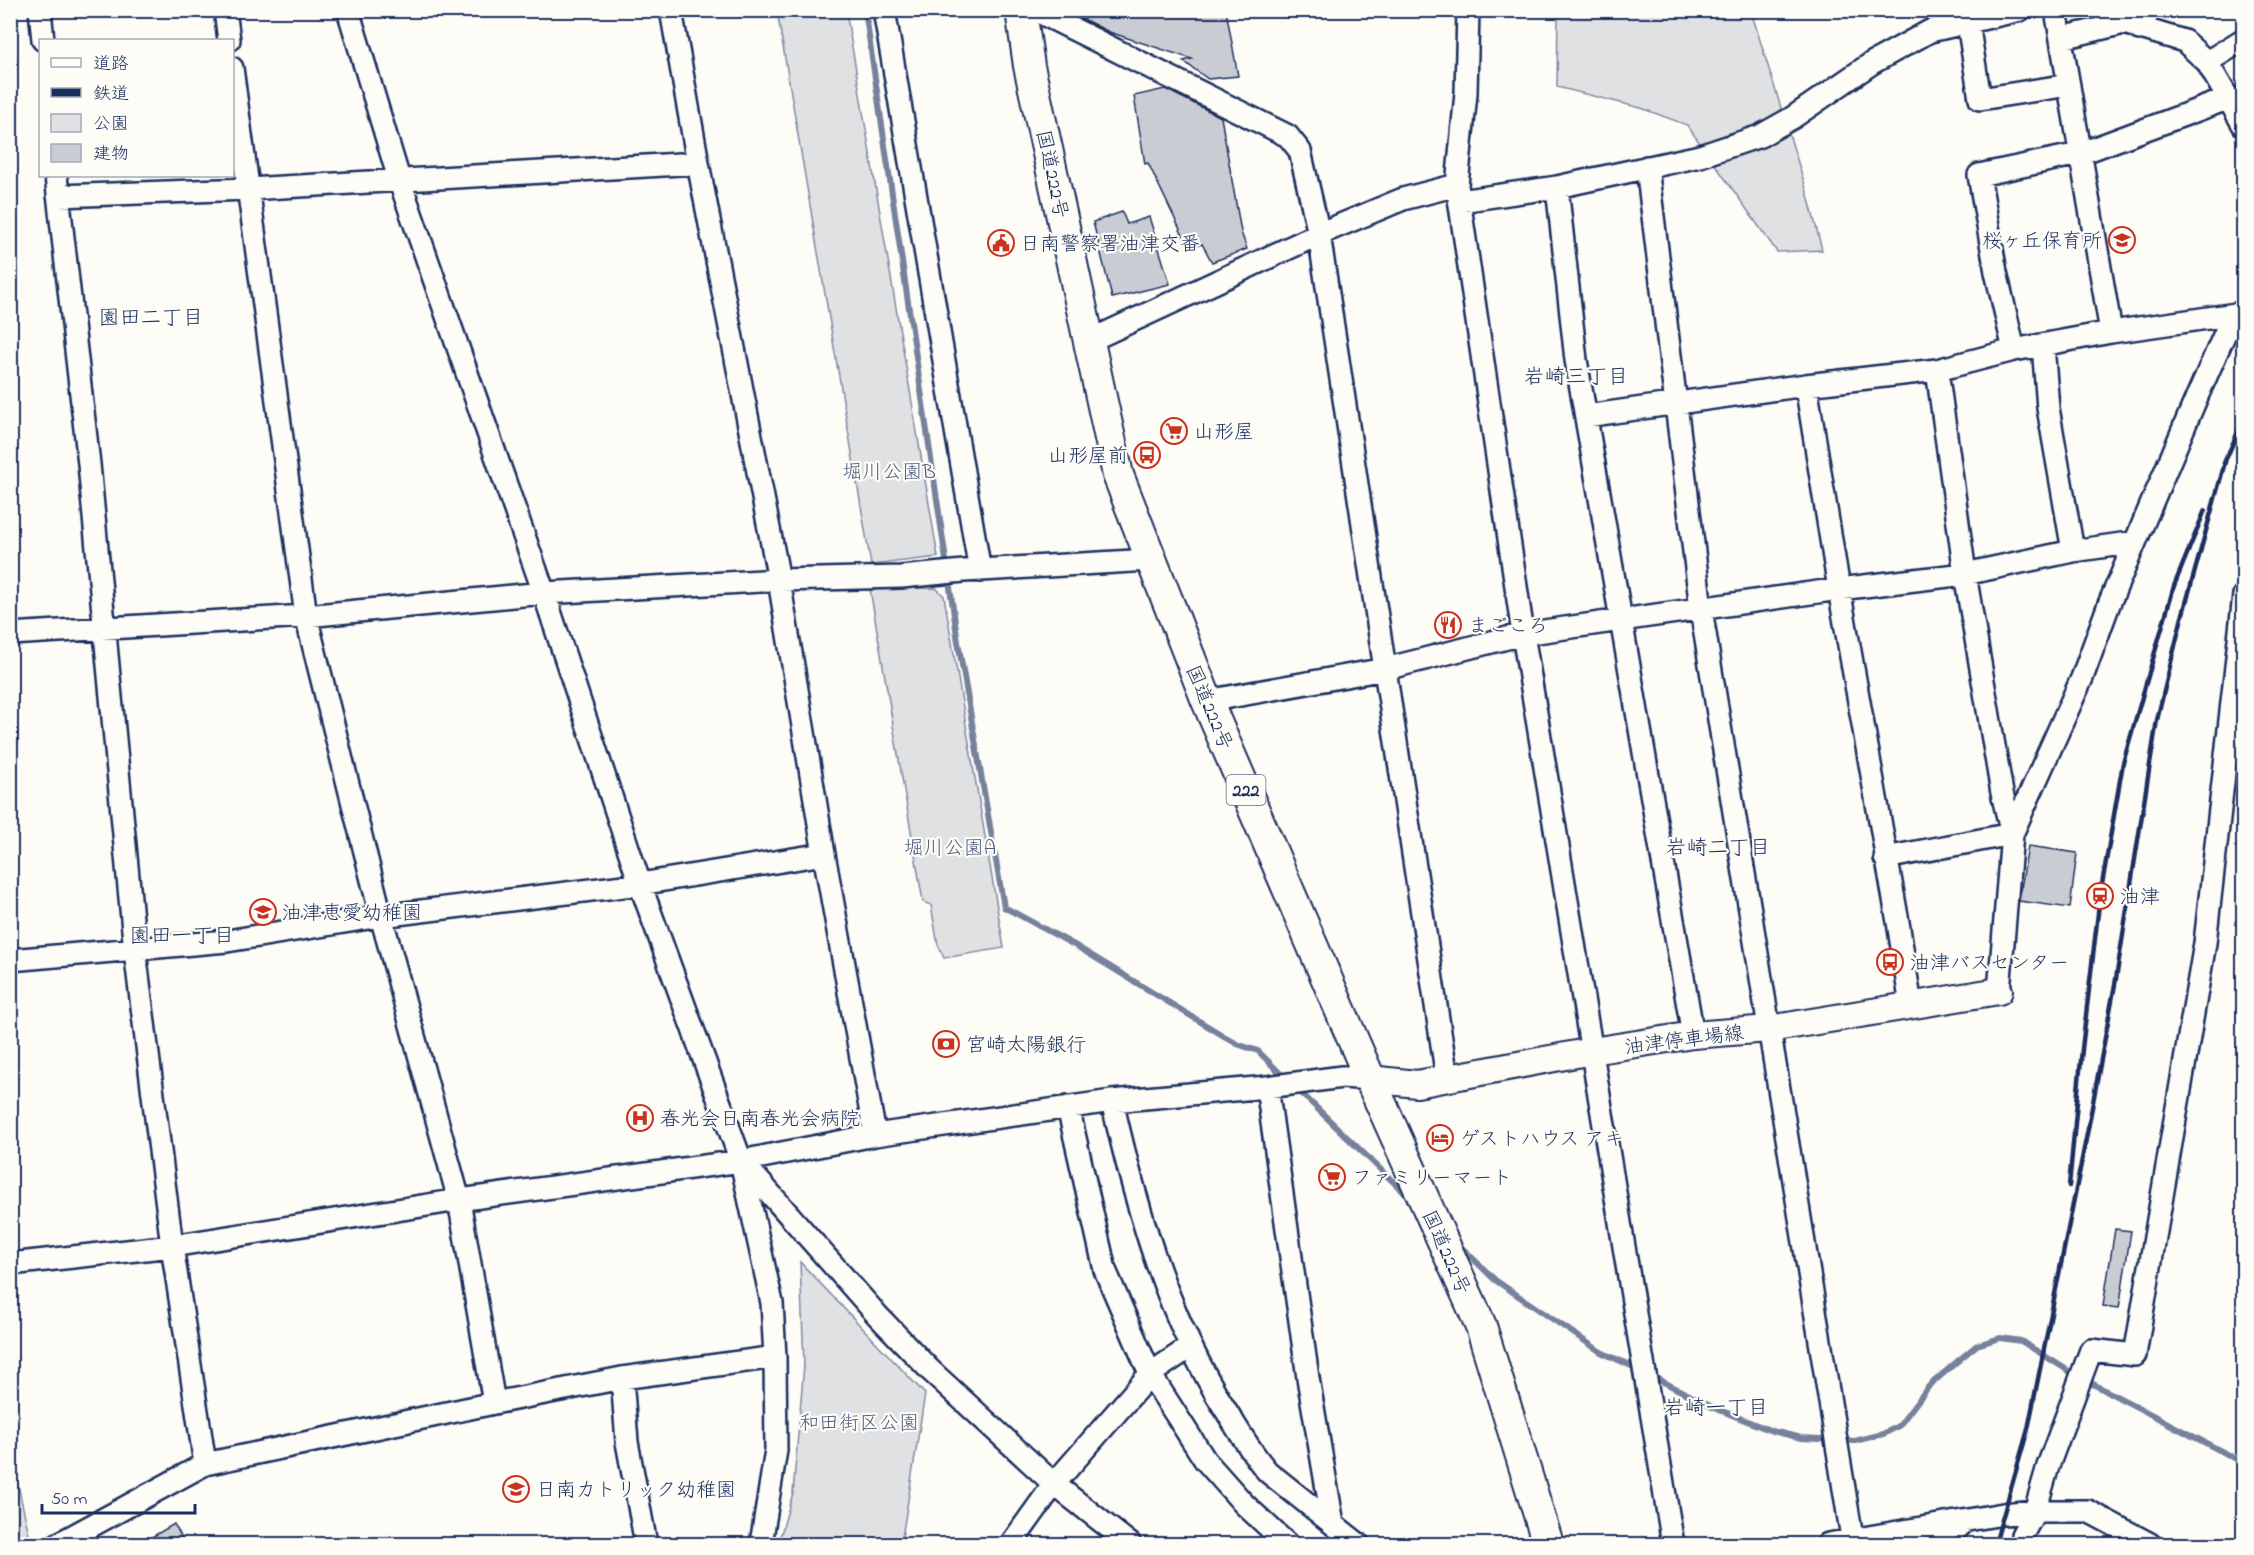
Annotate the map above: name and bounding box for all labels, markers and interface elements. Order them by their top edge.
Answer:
legend [39,39,234,177]
text: 道路 [93,52,129,78]
text: 鉄道 [93,82,129,108]
text: 公園 [93,112,129,138]
street label: 国道222号 [1027,128,1074,221]
text: 建物 [93,142,129,168]
school or university icon: 桜ヶ丘保育所 [2107,225,2137,255]
public building icon: 日南警察署油津交番 [986,228,1016,258]
place label: 桜ヶ丘保育所 [1982,228,2102,257]
place label: 日南警察署油津交番 [1020,231,1200,260]
district label: 園田二丁目 [99,304,204,334]
district label: 岩崎三丁目 [1524,363,1629,393]
supermarket icon: 山形屋 [1159,416,1189,446]
place label: 山形屋 [1194,419,1254,448]
bus stop icon: 山形屋前 [1132,440,1162,470]
place label: 山形屋前 [1048,443,1128,472]
park label: 堀川公園B [842,459,936,488]
restaurant icon: まごころ [1433,610,1463,640]
place label: まごころ [1468,613,1548,642]
street label: 国道222号 [1177,661,1239,755]
road number: 222 [1226,775,1266,805]
district label: 岩崎二丁目 [1666,834,1771,864]
park label: 堀川公園A [904,835,996,864]
station icon: 油津 [2085,881,2115,911]
place label: 油津 [2120,884,2160,913]
school or university icon: 油津恵愛幼稚園 [248,897,278,927]
place label: 油津恵愛幼稚園 [282,900,422,929]
district label: 園田一丁目 [130,922,235,952]
bus stop icon: 油津バスセンター [1875,947,1905,977]
place label: 油津バスセンター [1910,950,2069,979]
street label: 油津停車場線 [1623,1020,1746,1063]
bank icon: 宮崎太陽銀行 [931,1029,961,1059]
place label: 宮崎太陽銀行 [966,1032,1086,1061]
hospital icon: 春光会日南春光会病院 [625,1103,655,1133]
place label: 春光会日南春光会病院 [660,1106,860,1135]
hotel icon: ゲストハウス アキ [1425,1123,1455,1153]
place label: ゲストハウス アキ [1460,1126,1624,1155]
supermarket icon: ファミリーマート [1317,1162,1347,1192]
place label: ファミリーマート [1352,1165,1512,1194]
street label: 国道222号 [1413,1206,1476,1300]
district label: 岩崎一丁目 [1664,1394,1769,1424]
park label: 和田街区公園 [799,1410,919,1439]
school or university icon: 日南カトリック幼稚園 [501,1474,531,1504]
scale bar [42,1477,195,1515]
place label: 日南カトリック幼稚園 [536,1477,736,1506]
text: 50 m [51,1487,88,1513]

